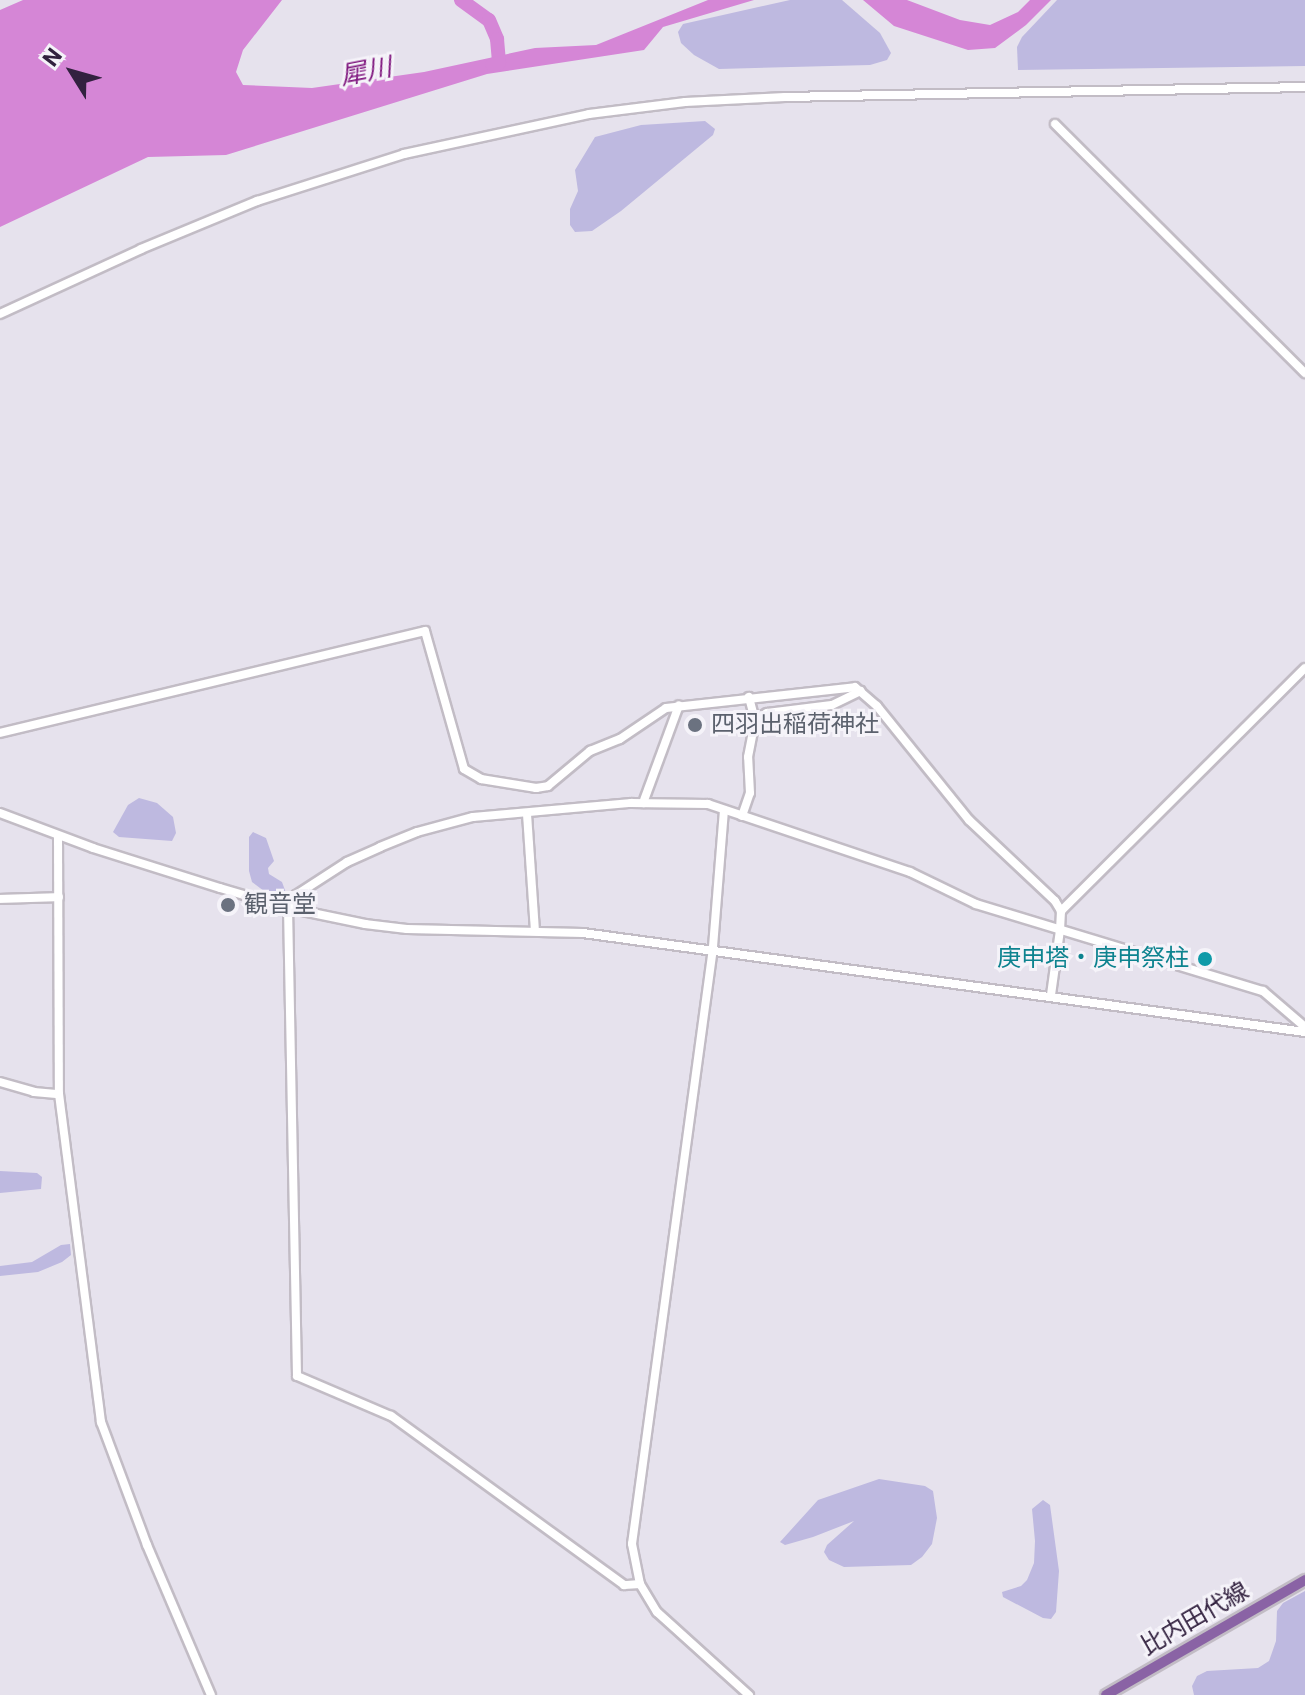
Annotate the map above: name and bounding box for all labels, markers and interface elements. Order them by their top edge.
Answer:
north arrow [32,32,112,112]
text: N [38,44,67,71]
water label: 犀川 [338,52,394,92]
place label: 四羽出稲荷神社 [711,711,879,739]
marker: 四羽出稲荷神社 [686,716,704,734]
place label: 観音堂 [244,891,316,919]
marker: 観音堂 [219,896,237,914]
place label: 庚申塔・庚申祭柱 [997,945,1189,973]
marker: 庚申塔・庚申祭柱 [1196,950,1214,968]
street label: 比内田代線 [1136,1577,1254,1661]

